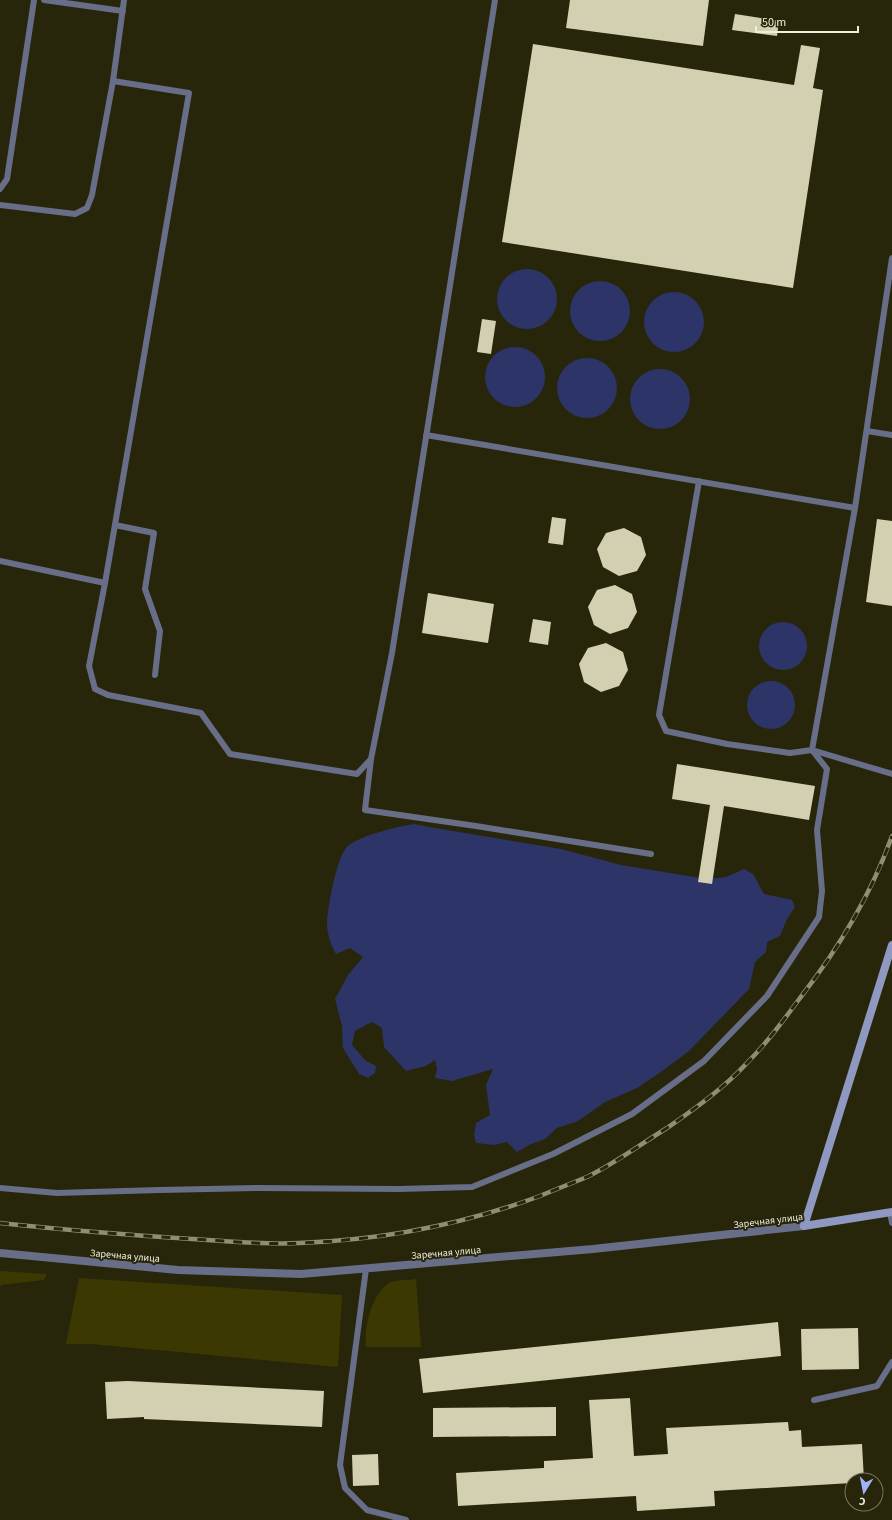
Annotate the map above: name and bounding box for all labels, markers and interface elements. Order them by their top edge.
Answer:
scale bar [756,8,858,34]
text: 50 m [762,14,786,31]
street label: Заречная улица [732,1210,804,1232]
street label: Заречная улица [411,1243,482,1263]
street label: Заречная улица [89,1246,160,1266]
north arrow [844,1472,884,1512]
text: С [857,1493,867,1509]

